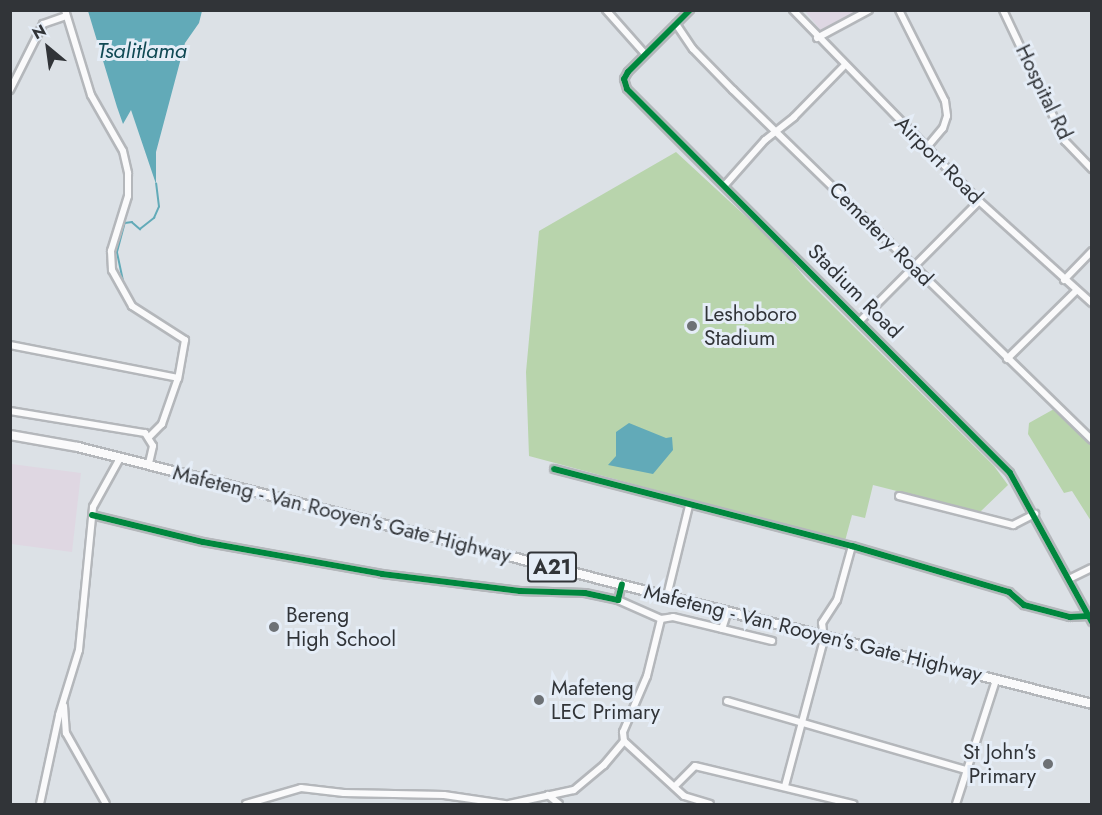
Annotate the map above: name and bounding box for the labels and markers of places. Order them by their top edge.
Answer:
place label: Leshoboro Stadium [704,301,797,351]
marker: Leshoboro Stadium [685,319,699,333]
place label: Bereng High School [286,602,396,652]
marker: Bereng High School [267,620,281,634]
place label: Mafeteng LEC Primary [551,675,660,725]
marker: Mafeteng LEC Primary [532,693,546,707]
place label: St John's Primary [963,739,1036,789]
marker: St John's Primary [1041,757,1055,771]

